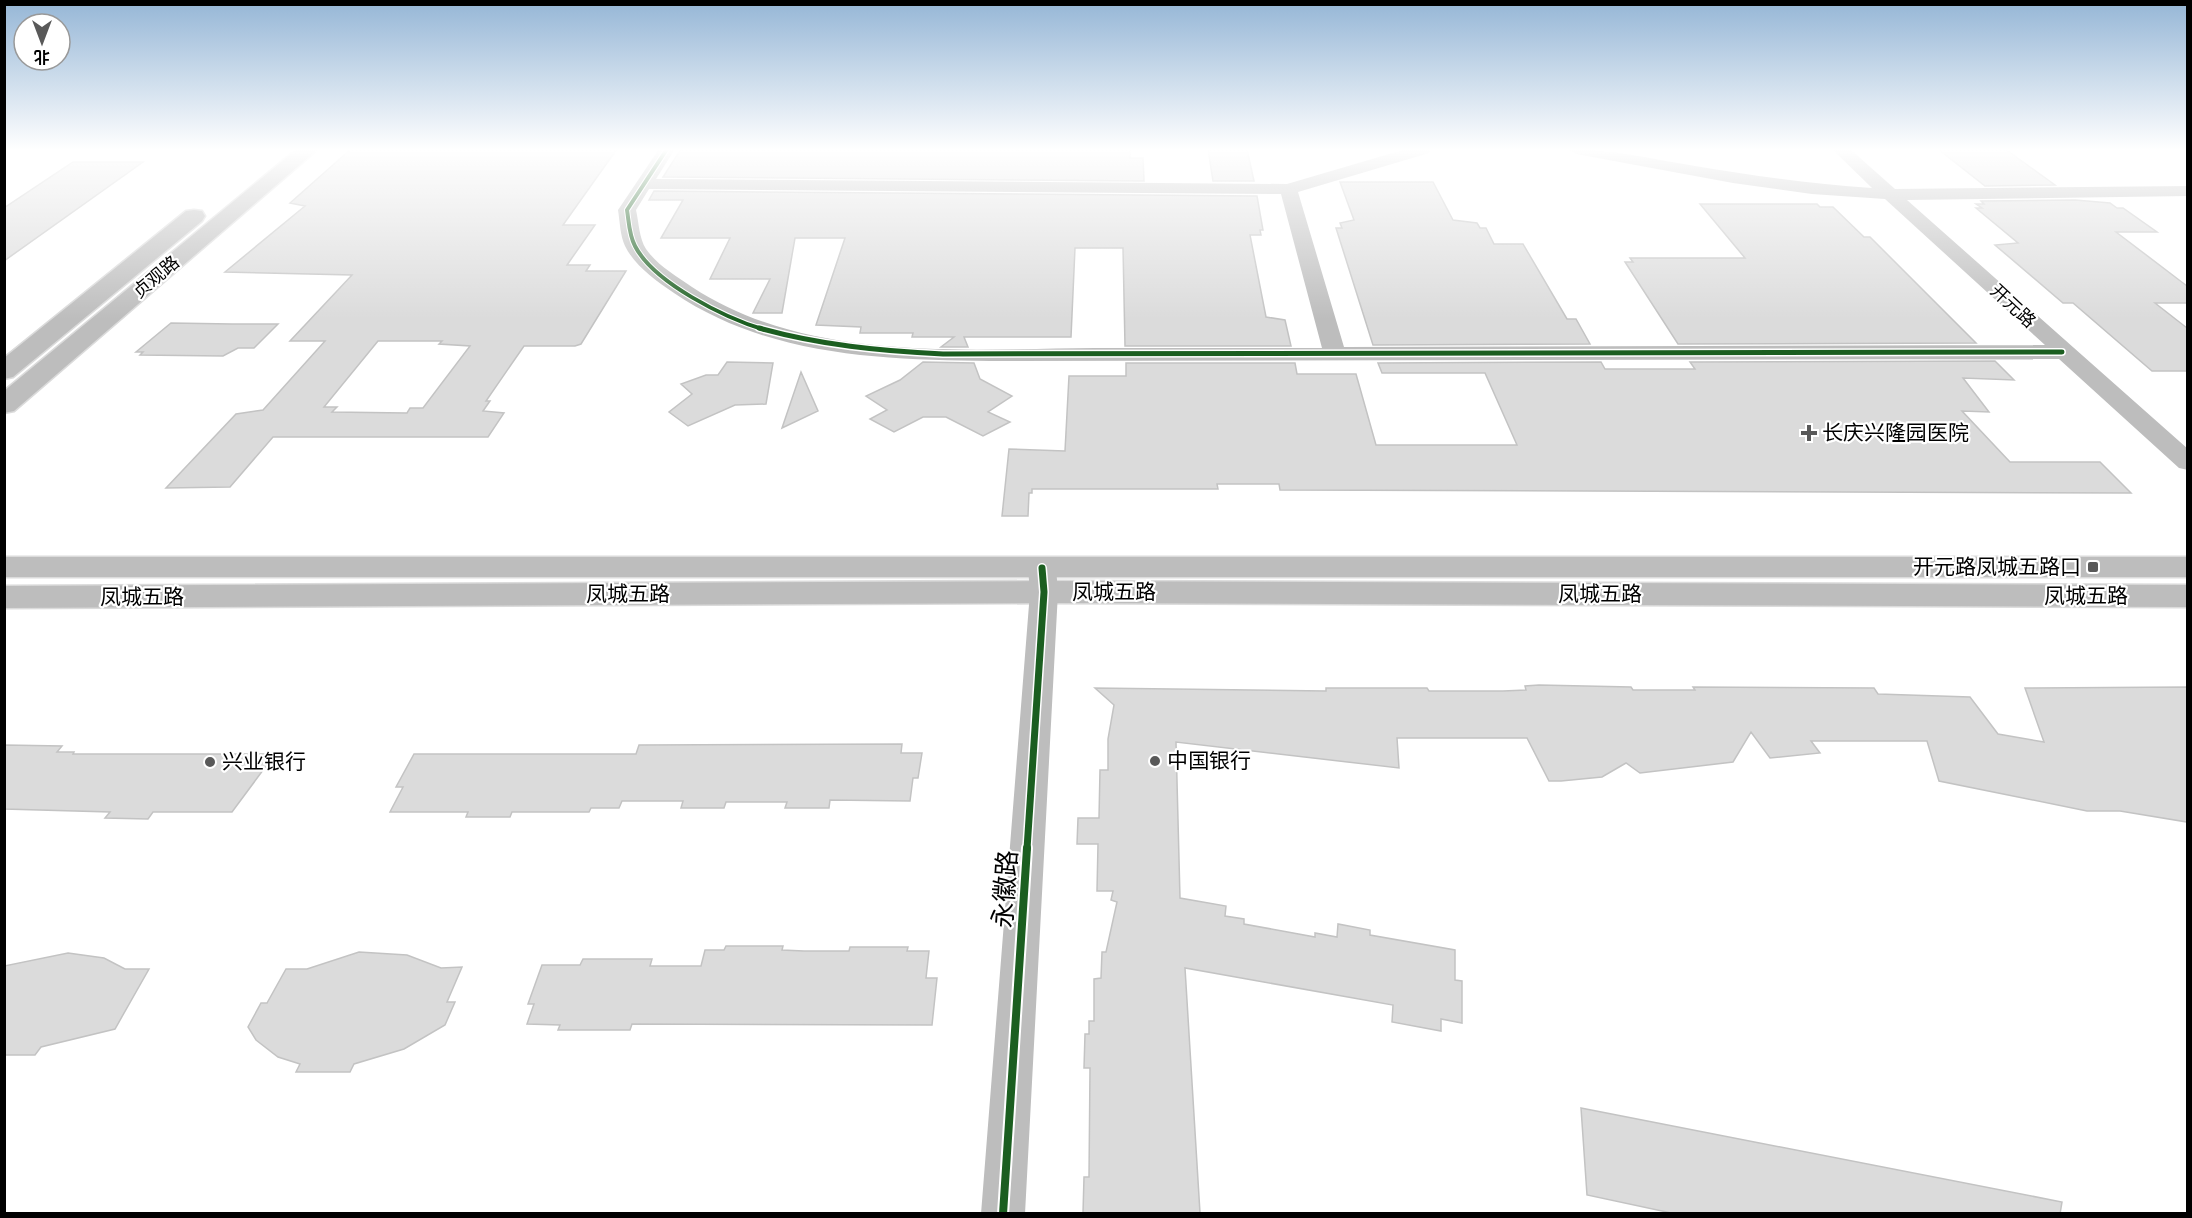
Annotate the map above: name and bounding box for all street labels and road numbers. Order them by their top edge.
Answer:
street label: 贞观路 [128,250,184,304]
street label: 开元路 [1985,279,2041,333]
street label: 凤城五路 [1072,578,1156,606]
street label: 凤城五路 [586,580,670,608]
street label: 凤城五路 [1558,580,1642,608]
street label: 凤城五路 [2044,582,2128,610]
street label: 凤城五路 [100,583,184,611]
street label: 永徽路 [985,849,1025,929]

